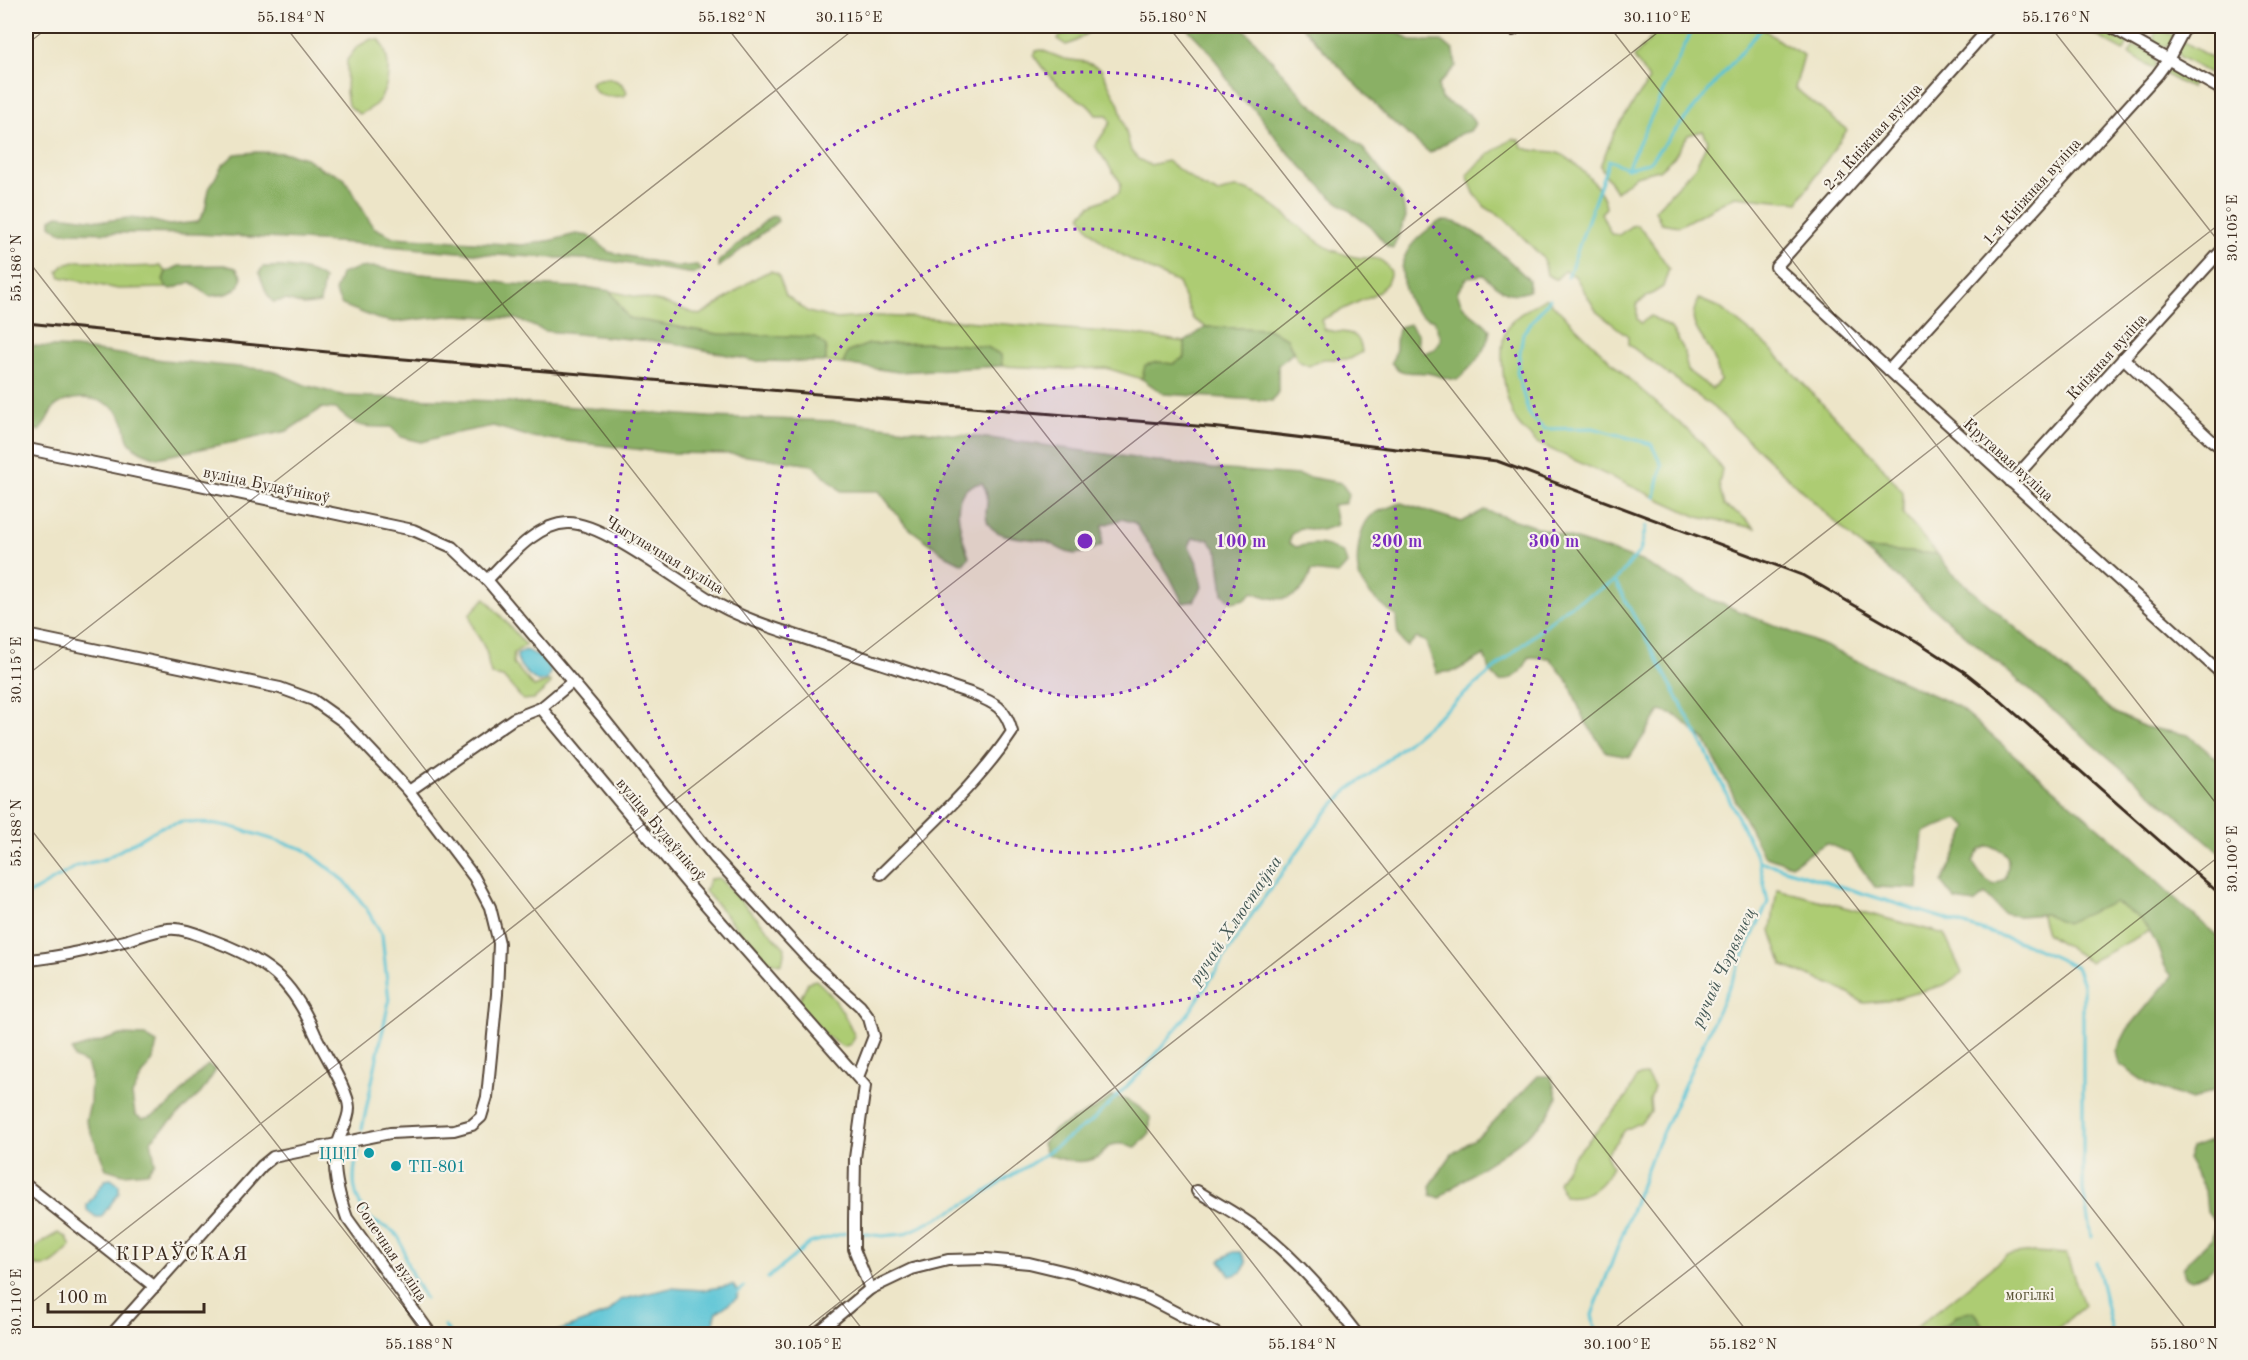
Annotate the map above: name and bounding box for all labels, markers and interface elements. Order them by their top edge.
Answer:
text: 55.184°N [257,11,325,26]
text: 55.182°N [698,11,766,26]
text: 30.115°E [816,11,882,26]
text: 55.180°N [1139,11,1207,26]
text: 30.110°E [1624,11,1690,26]
text: 55.176°N [2022,11,2090,26]
street label: 2-я Кніжная вуліца [1821,81,1926,194]
street label: 1-я Кніжная вуліца [1980,136,2085,249]
text: 30.105°E [2226,195,2241,261]
text: 55.186°N [10,234,25,302]
street label: Кніжная вуліца [2065,311,2150,404]
street label: Кругавая вуліца [1960,416,2056,505]
street label: вуліца Будаўнікоў [202,465,332,507]
street label: Чыгуначная вуліца [602,514,726,597]
centre of rings [1075,531,1095,551]
text: 100 m [1216,533,1266,551]
text: 200 m [1372,533,1422,551]
text: 300 m [1529,533,1579,551]
text: 30.115°E [10,637,25,703]
street label: вуліца Будаўнікоў [613,776,708,885]
text: 55.188°N [10,799,25,867]
text: 30.100°E [2226,826,2241,892]
water label: ручай Хлюстаўка [1185,852,1286,990]
water label: ручай Чэрвянец [1688,905,1759,1032]
marker: ЦЦП [362,1146,376,1160]
place label: ЦЦП [319,1147,357,1163]
marker: ТП-801 [389,1159,403,1173]
place label: ТП-801 [408,1160,466,1176]
street label: Сонечная вуліца [351,1199,430,1305]
district label: КІРАЎСКАЯ [115,1241,249,1265]
text: 30.110°E [10,1269,25,1335]
scale bar [48,1276,204,1314]
park label: могілкі [2006,1288,2054,1304]
text: 100 m [57,1289,108,1307]
text: 55.188°N [385,1338,453,1353]
text: 30.105°E [775,1338,841,1353]
text: 55.184°N [1268,1338,1336,1353]
text: 30.100°E [1584,1338,1650,1353]
text: 55.182°N [1709,1338,1777,1353]
text: 55.180°N [2150,1338,2218,1353]

